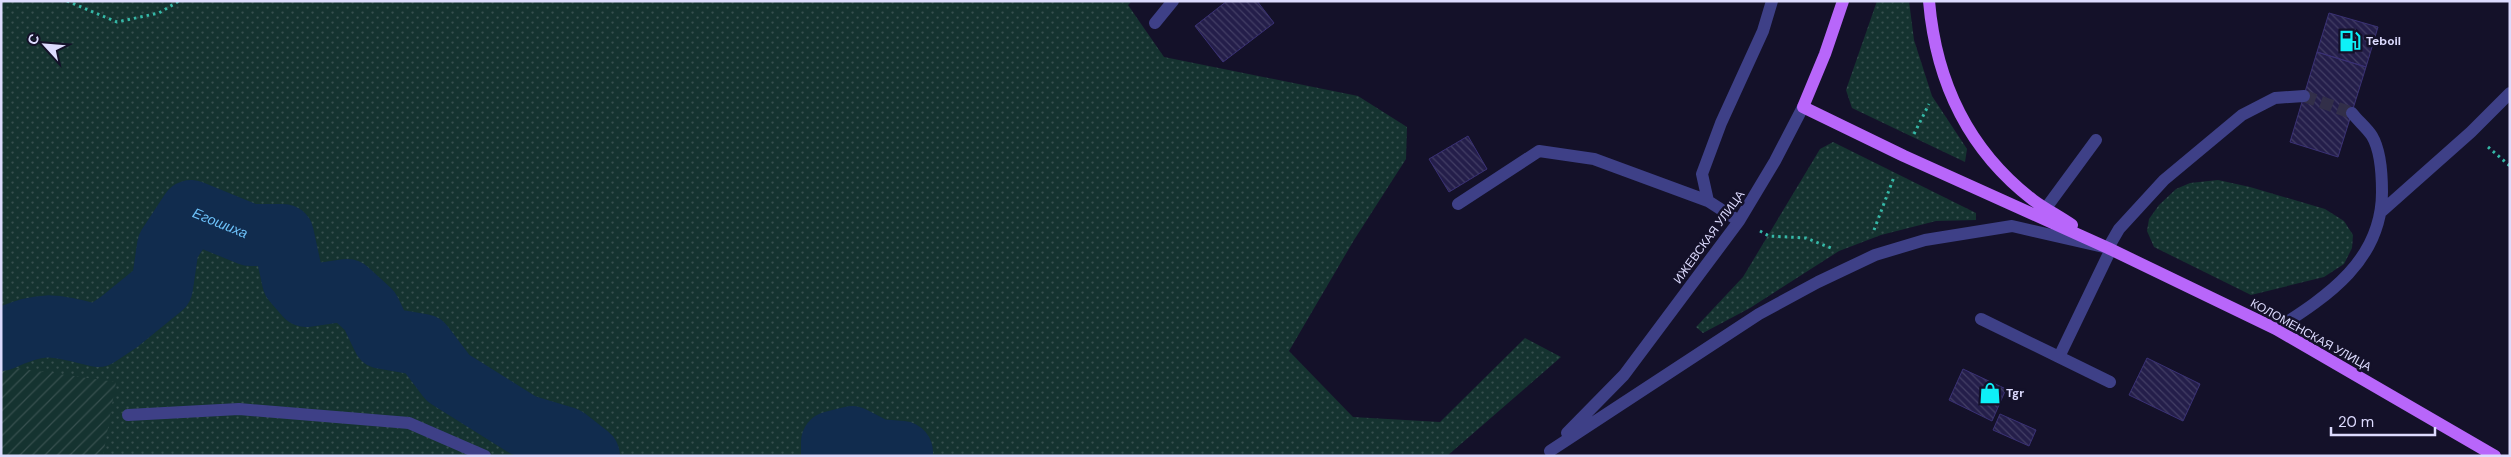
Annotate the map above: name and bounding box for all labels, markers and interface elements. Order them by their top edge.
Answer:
north arrow [20,20,70,70]
fuel station icon: Teboil [2337,28,2363,54]
text: С [23,31,44,48]
place label: Teboil [2366,33,2401,49]
street label: ИЖЕВСКАЯ УЛИЦА [1670,187,1748,287]
water label: Егошиха [190,204,251,242]
street label: КОЛОМЕНСКАЯ УЛИЦА [2248,295,2374,375]
shop icon: Tgr [1977,380,2003,406]
place label: Tgr [2006,385,2024,401]
scale bar [2331,404,2435,436]
text: 20 m [2338,412,2374,432]

